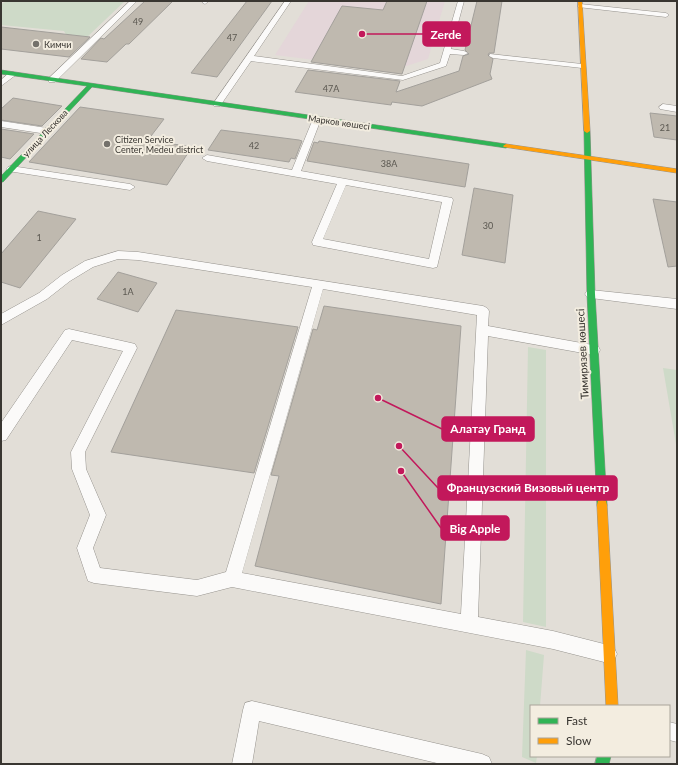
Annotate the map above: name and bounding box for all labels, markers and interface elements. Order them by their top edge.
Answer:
house number: 49 [133,16,143,27]
callout: Zerde [423,22,470,46]
text: Zerde [431,27,462,42]
house number: 47 [227,32,237,43]
marker: Кимчи [31,39,41,49]
place label: Кимчи [44,39,71,50]
house number: 47А [323,83,340,94]
street label: улица Лескова [20,107,70,159]
street label: Марков көшесі [307,112,371,132]
house number: 21 [660,122,670,133]
place label: Citizen Service Center, Medeu district [115,134,204,155]
marker: Citizen Service Center, Medeu district [102,139,112,149]
house number: 42 [249,140,259,151]
house number: 38А [381,158,398,169]
house number: 30 [483,220,493,231]
house number: 1 [36,232,42,243]
house number: 1А [122,286,135,297]
street label: Тимирязев көшесі [573,308,591,400]
callout: Алатау Гранд [442,417,534,441]
text: Алатау Гранд [449,421,526,436]
callout: Французский Визовый центр [438,476,617,500]
text: Французский Визовый центр [447,480,610,495]
callout: Big Apple [441,516,509,540]
text: Big Apple [449,521,501,536]
legend [530,705,670,757]
text: Fast [566,713,588,728]
text: Slow [566,733,592,748]

